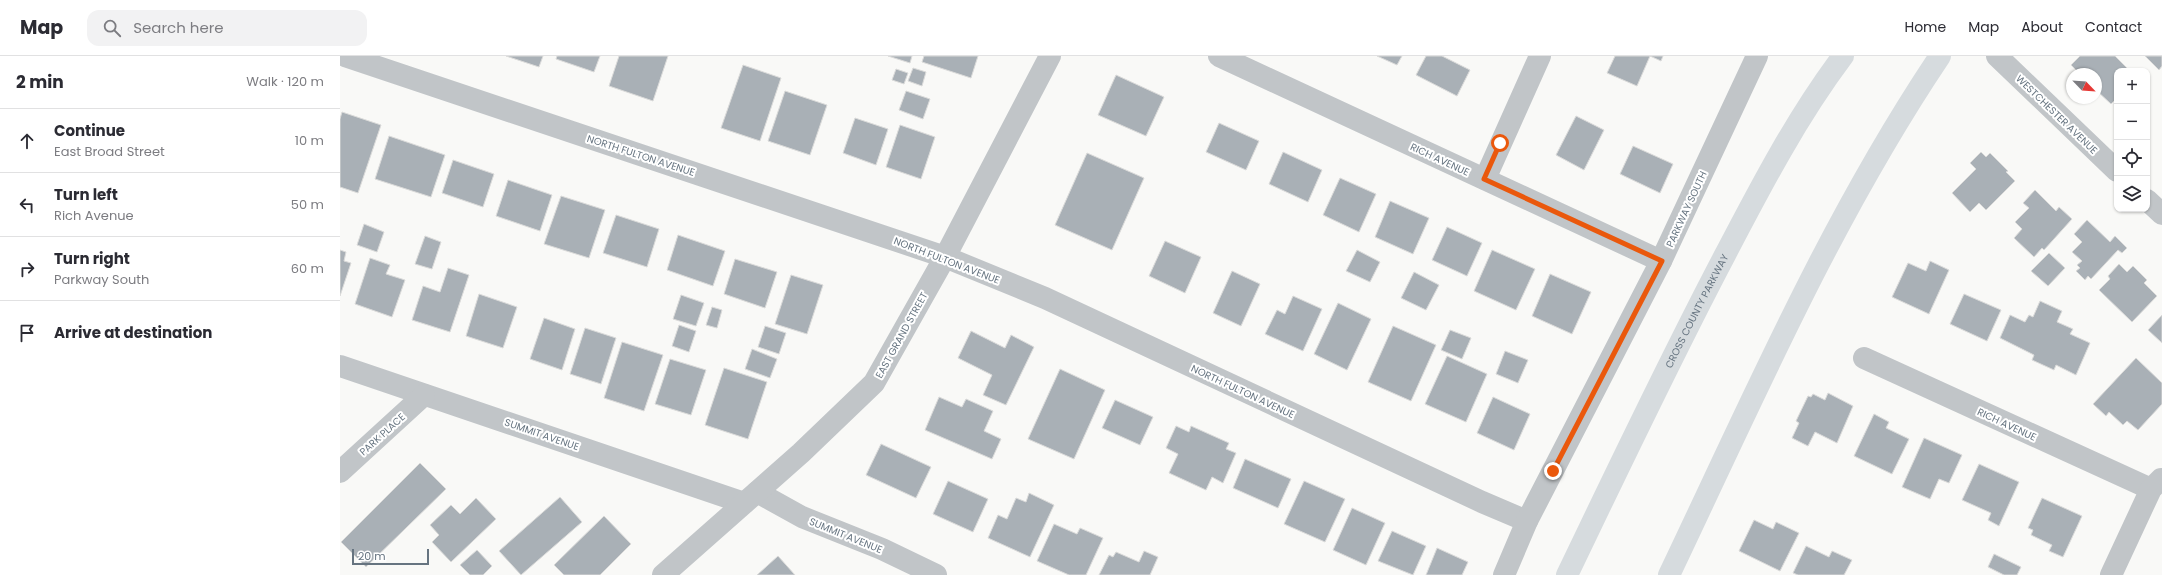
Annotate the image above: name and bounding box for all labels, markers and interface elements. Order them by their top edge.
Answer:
search box [87,10,367,46]
text: Map [20,14,63,41]
icon: search [101,17,123,39]
text: Search here [133,17,224,38]
text: Home [1904,17,1946,37]
text: Map [1968,17,1999,37]
text: About [2021,17,2063,37]
text: Contact [2085,17,2142,37]
north arrow [2066,68,2102,104]
map controls [2114,68,2150,212]
button: + [2114,68,2150,104]
text: 2 min [16,70,64,94]
street label: WESTCHESTER AVENUE [2012,71,2101,157]
text: Walk · 120 m [246,72,324,91]
button: − [2114,104,2150,140]
text: Continue [54,120,125,141]
icon: ahead [16,130,38,152]
text: 10 m [295,131,324,150]
street label: NORTH FULTON AVENUE [585,131,697,180]
route start [1491,134,1509,152]
street label: RICH AVENUE [1408,139,1472,180]
button: locate [2114,140,2150,176]
text: East Broad Street [54,142,165,161]
street label: PARKWAY SOUTH [1662,169,1711,250]
button: layers [2114,176,2150,212]
text: Turn left [54,184,118,205]
icon: left [16,194,38,216]
text: 50 m [291,195,324,214]
text: Rich Avenue [54,206,134,225]
street label: NORTH FULTON AVENUE [892,233,1002,288]
text: Turn right [54,248,130,269]
street label: CROSS COUNTY PARKWAY [1661,251,1732,371]
icon: right [16,258,38,280]
text: 60 m [291,259,324,278]
text: Parkway South [54,270,149,289]
street label: EAST GRAND STREET [872,289,932,381]
icon: arrive [16,322,38,344]
text: Arrive at destination [54,322,212,343]
street label: NORTH FULTON AVENUE [1189,361,1297,422]
street label: RICH AVENUE [1975,404,2039,445]
street label: PARK PLACE [356,410,409,459]
street label: SUMMIT AVENUE [503,415,581,454]
route end [1544,462,1562,480]
street label: SUMMIT AVENUE [807,514,885,557]
scale bar [352,547,429,566]
text: 20 m [358,548,386,564]

